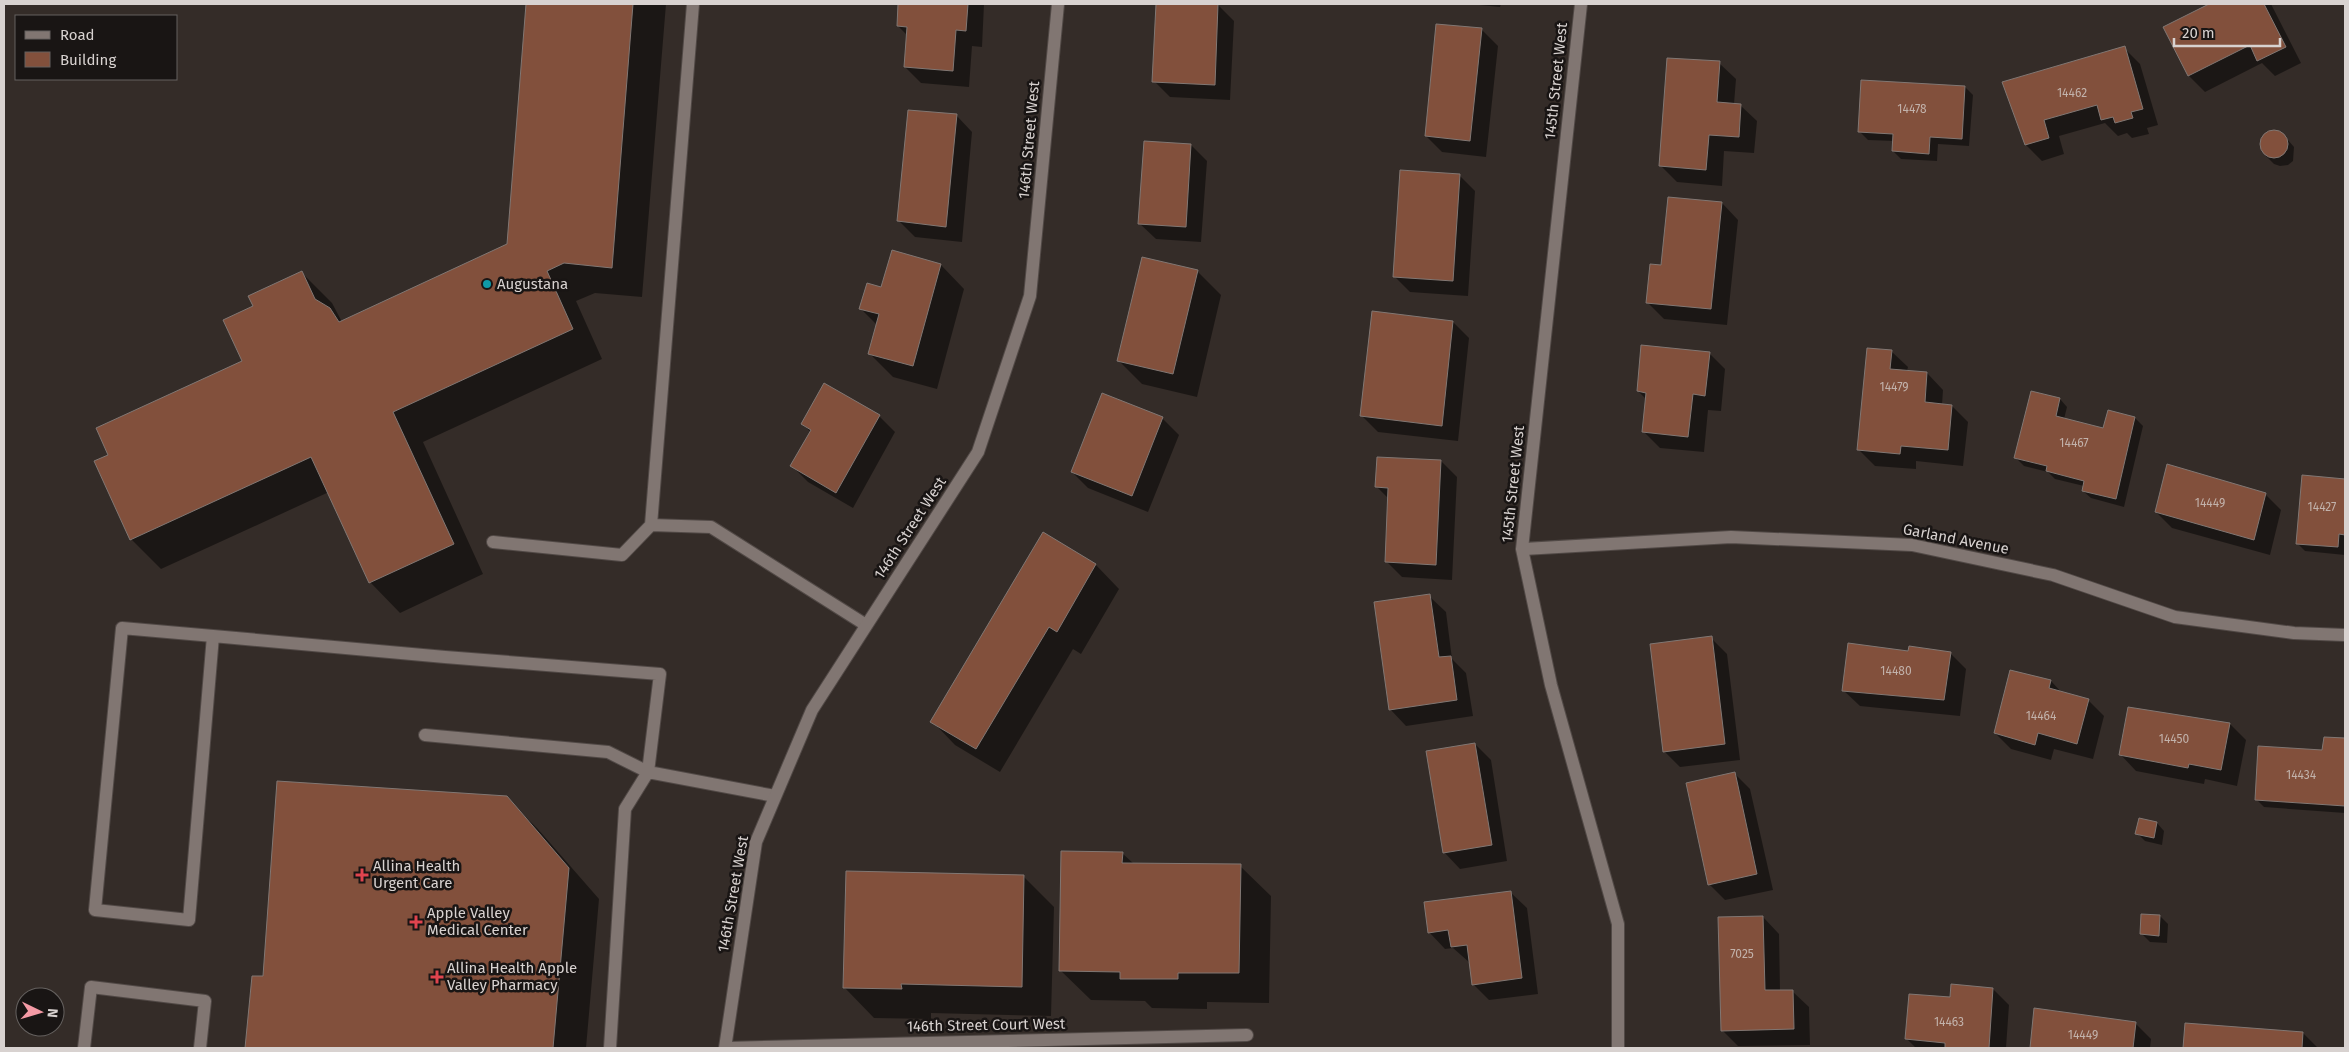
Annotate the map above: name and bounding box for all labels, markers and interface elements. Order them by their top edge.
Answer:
legend [15,15,178,80]
scale bar [2174,15,2280,47]
street label: 145th Street West [1541,21,1571,140]
text: 20 m [2182,24,2215,42]
text: Road [60,26,95,44]
text: Building [60,51,116,69]
street label: 146th Street West [1015,80,1043,200]
house number: 14462 [2057,86,2087,100]
house number: 14478 [1897,102,1927,116]
place label: Augustana [497,275,568,293]
marker: Augustana [481,278,493,290]
house number: 14479 [1879,380,1909,394]
street label: 145th Street West [1498,424,1528,543]
house number: 14467 [2059,436,2089,450]
street label: 146th Street West [870,473,950,582]
house number: 14449 [2195,496,2225,510]
house number: 14427 [2308,500,2336,514]
street label: Garland Avenue [1902,520,2010,558]
house number: 14480 [1880,664,1912,678]
house number: 14464 [2026,709,2057,723]
house number: 14450 [2159,732,2190,746]
house number: 14434 [2286,768,2317,782]
street label: 146th Street West [714,834,752,954]
place label: Allina Health Urgent Care [373,857,460,892]
marker: Allina Health Urgent Care [355,868,369,882]
place label: Apple Valley Medical Center [427,904,528,939]
marker: Apple Valley Medical Center [409,915,423,929]
house number: 7025 [1730,947,1754,961]
place label: Allina Health Apple Valley Pharmacy [447,959,577,994]
marker: Allina Health Apple Valley Pharmacy [431,971,443,983]
north arrow [15,987,65,1037]
text: N [44,1008,61,1018]
street label: 146th Street Court West [906,1015,1066,1035]
house number: 14463 [1934,1015,1964,1029]
house number: 14449 [2068,1028,2098,1042]

